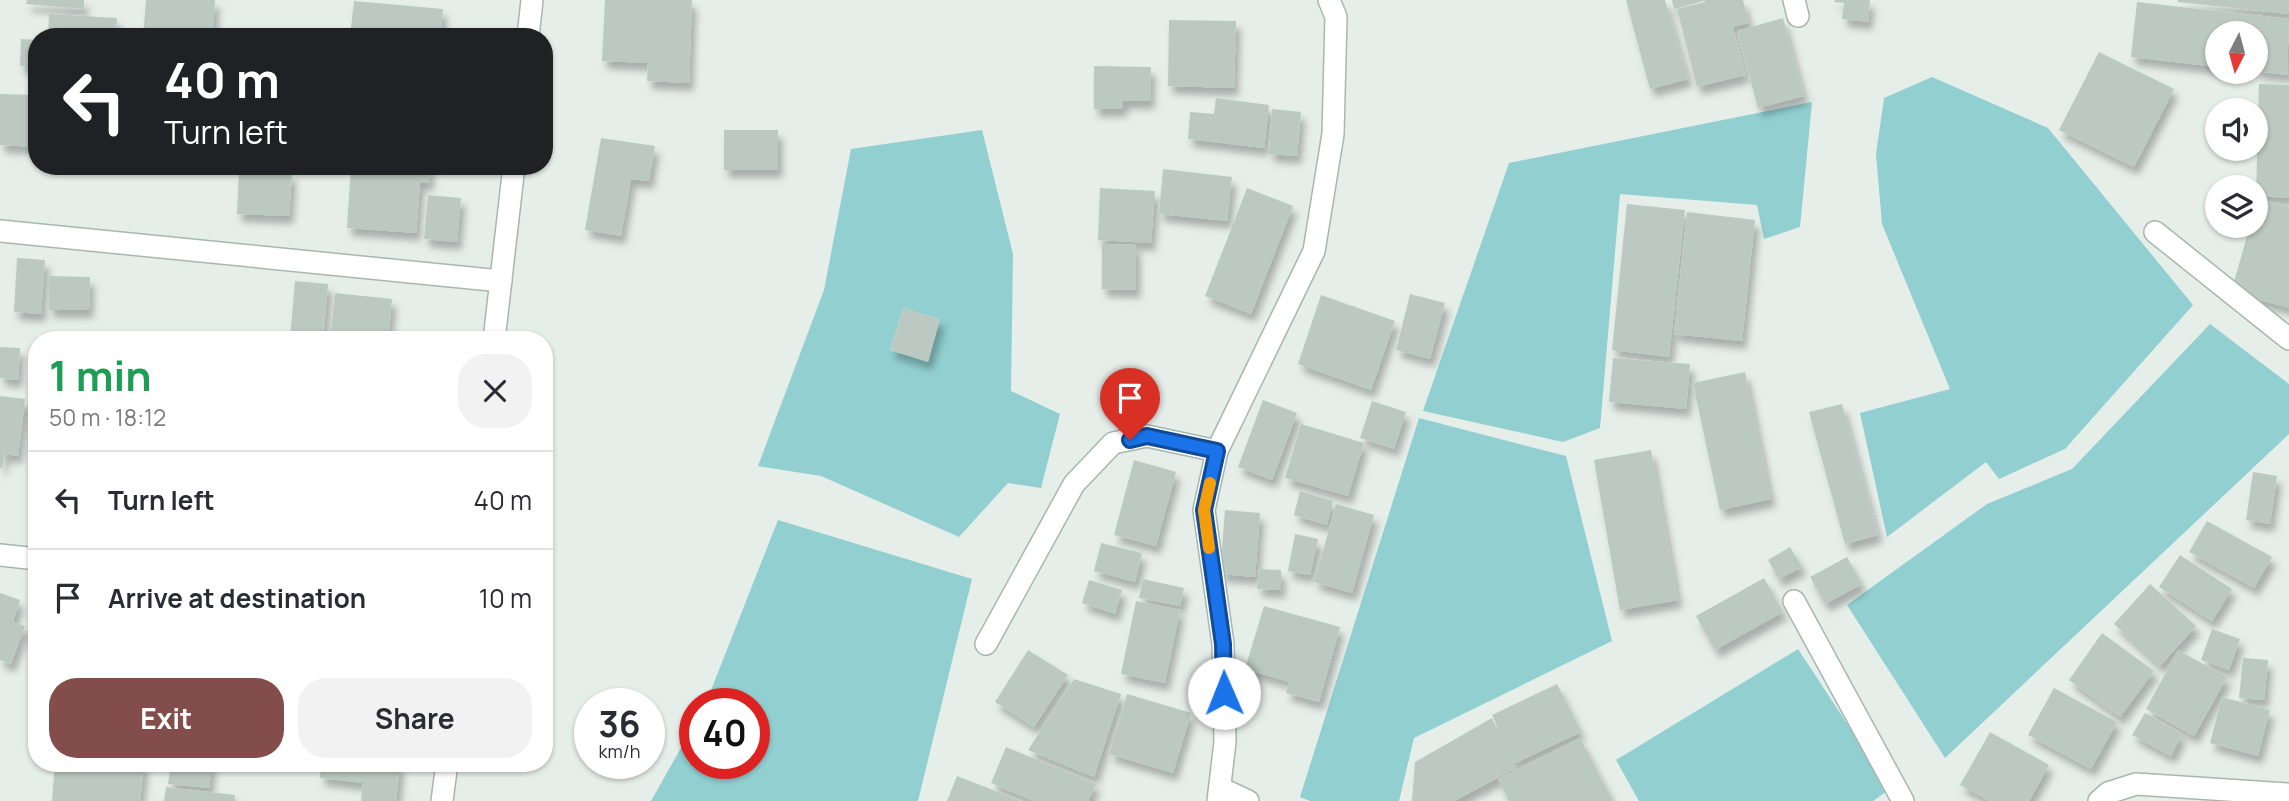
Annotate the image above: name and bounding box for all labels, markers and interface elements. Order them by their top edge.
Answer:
north arrow [2205,21,2268,84]
map controls [2205,21,2268,238]
text: 40 m [164,46,280,113]
icon: left [49,56,140,147]
button: sound [2205,98,2268,161]
text: Turn left [164,110,288,154]
button: layers [2205,175,2268,238]
text: 1 min [49,346,152,404]
button: close [458,354,532,428]
pin [1100,368,1160,440]
icon: arrive [1111,379,1149,417]
text: 50 m · 18:12 [49,401,166,433]
icon: left [49,481,87,519]
text: Turn left [108,482,215,518]
text: 40 m [474,482,532,518]
icon: arrive [49,579,87,617]
text: Arrive at destination [108,580,366,616]
text: 10 m [479,580,532,616]
position arrow [1187,656,1261,730]
button: Exit [49,678,284,758]
button: Share [298,678,532,758]
speed limit sign: 40 [679,688,770,779]
text: 36 [598,700,641,748]
text: km/h [599,739,640,763]

